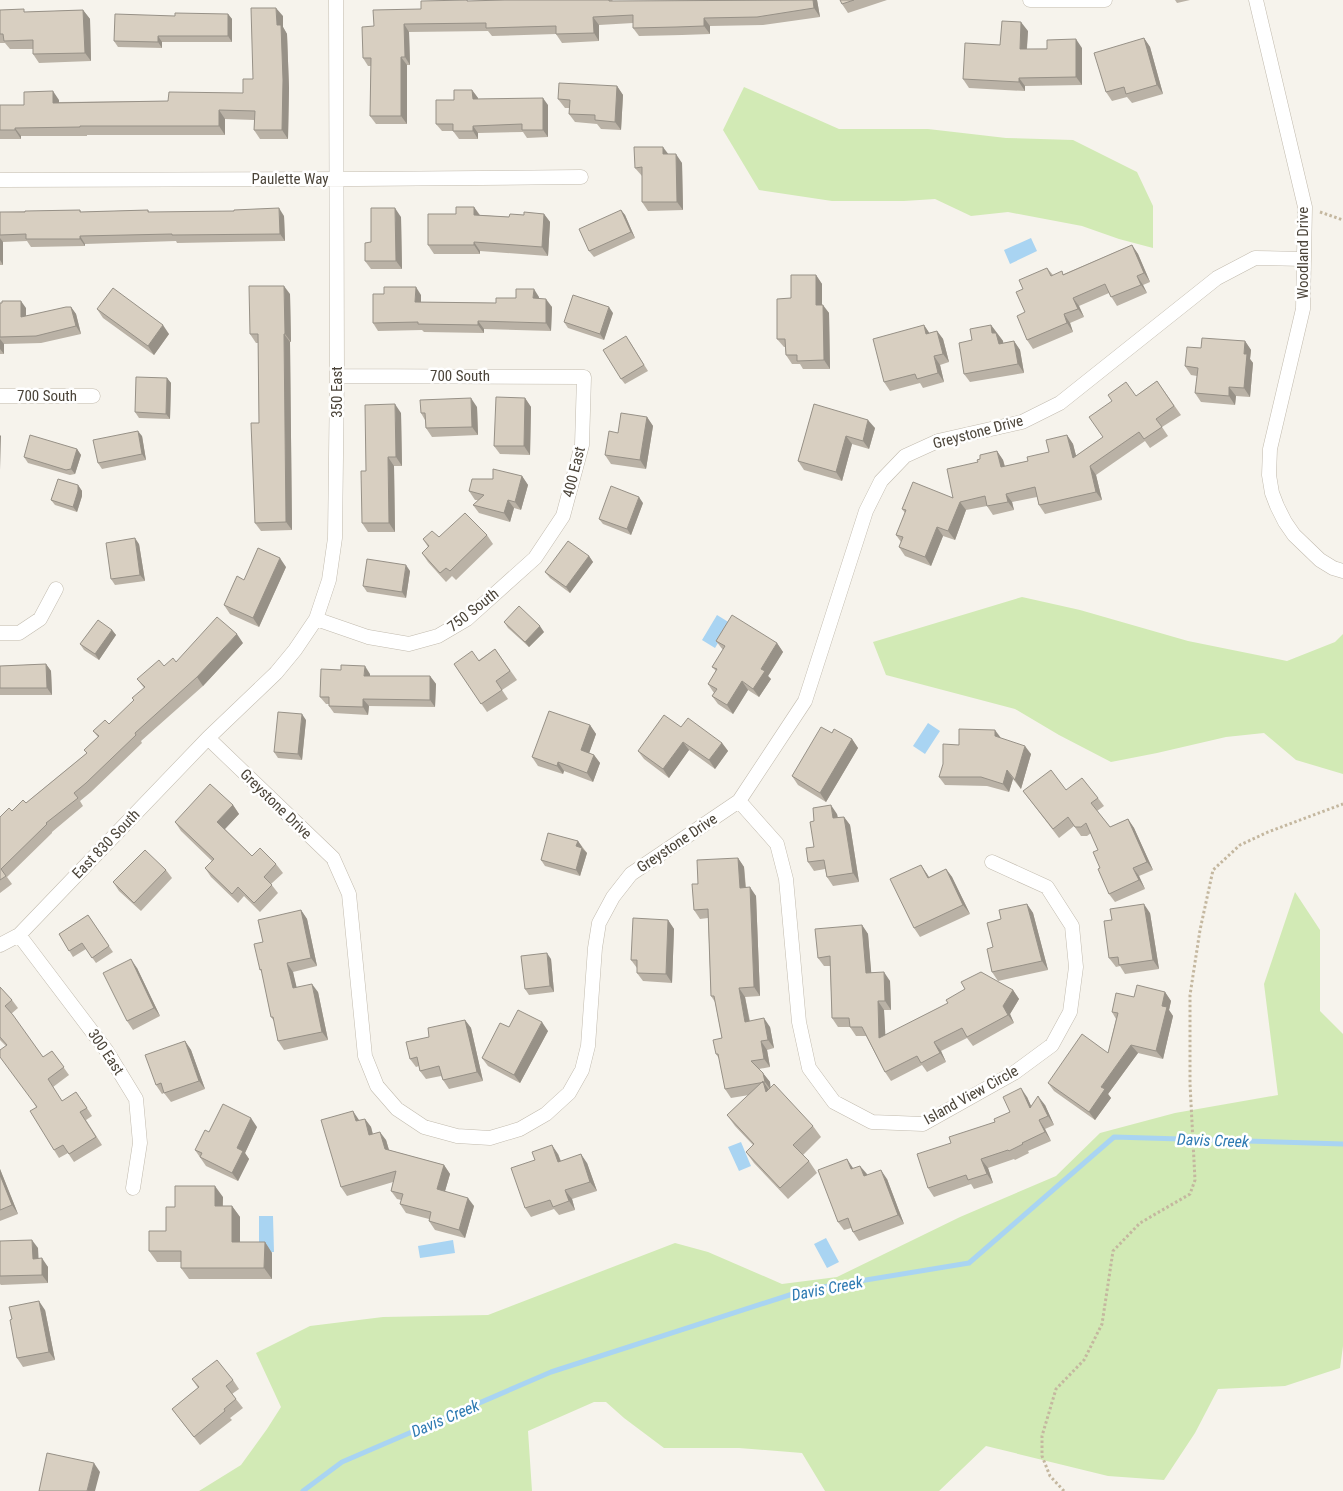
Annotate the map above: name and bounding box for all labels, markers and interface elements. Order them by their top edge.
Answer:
street label: Paulette Way [252,170,329,188]
street label: Woodland Drive [1294,207,1312,299]
street label: 350 East [328,366,346,418]
street label: 700 South [430,367,490,385]
street label: 700 South [17,387,77,405]
street label: Greystone Drive [931,411,1025,453]
street label: 400 East [559,445,589,499]
street label: 750 South [444,584,502,636]
street label: Greystone Drive [236,765,316,843]
street label: East 830 South [69,806,143,882]
street label: Greystone Drive [633,810,721,876]
street label: 300 East [84,1026,128,1078]
street label: Island View Circle [921,1062,1021,1128]
water label: Davis Creek [1177,1130,1250,1151]
water label: Davis Creek [790,1272,865,1305]
water label: Davis Creek [408,1395,483,1441]

